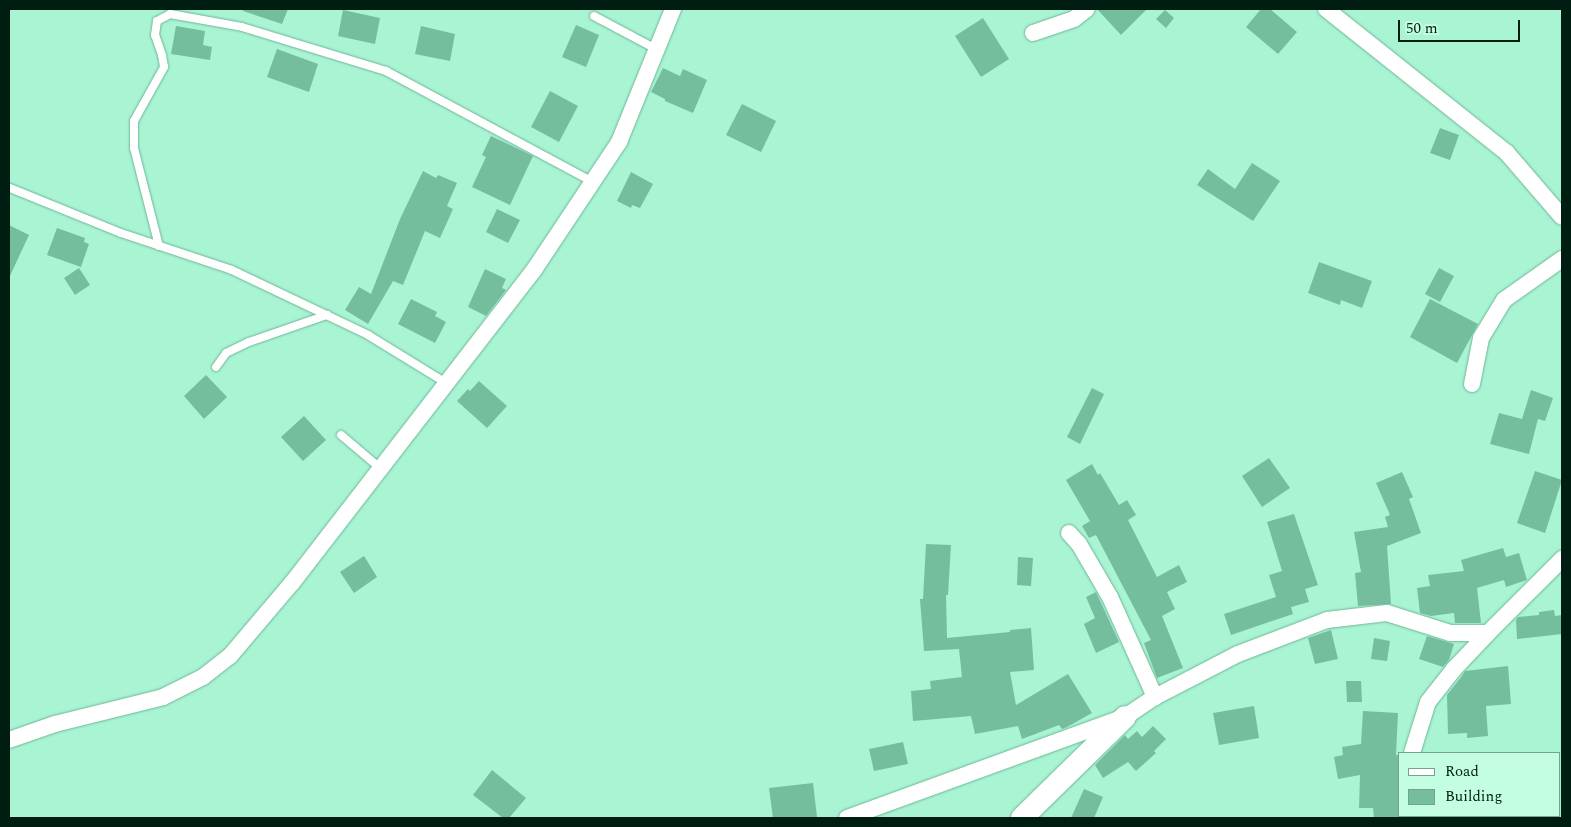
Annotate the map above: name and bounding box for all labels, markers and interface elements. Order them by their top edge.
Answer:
scale bar [1401,10,1524,42]
text: 50 m [1406,17,1438,40]
legend [1398,752,1561,817]
text: Road [1445,760,1479,783]
text: Building [1445,785,1502,808]

